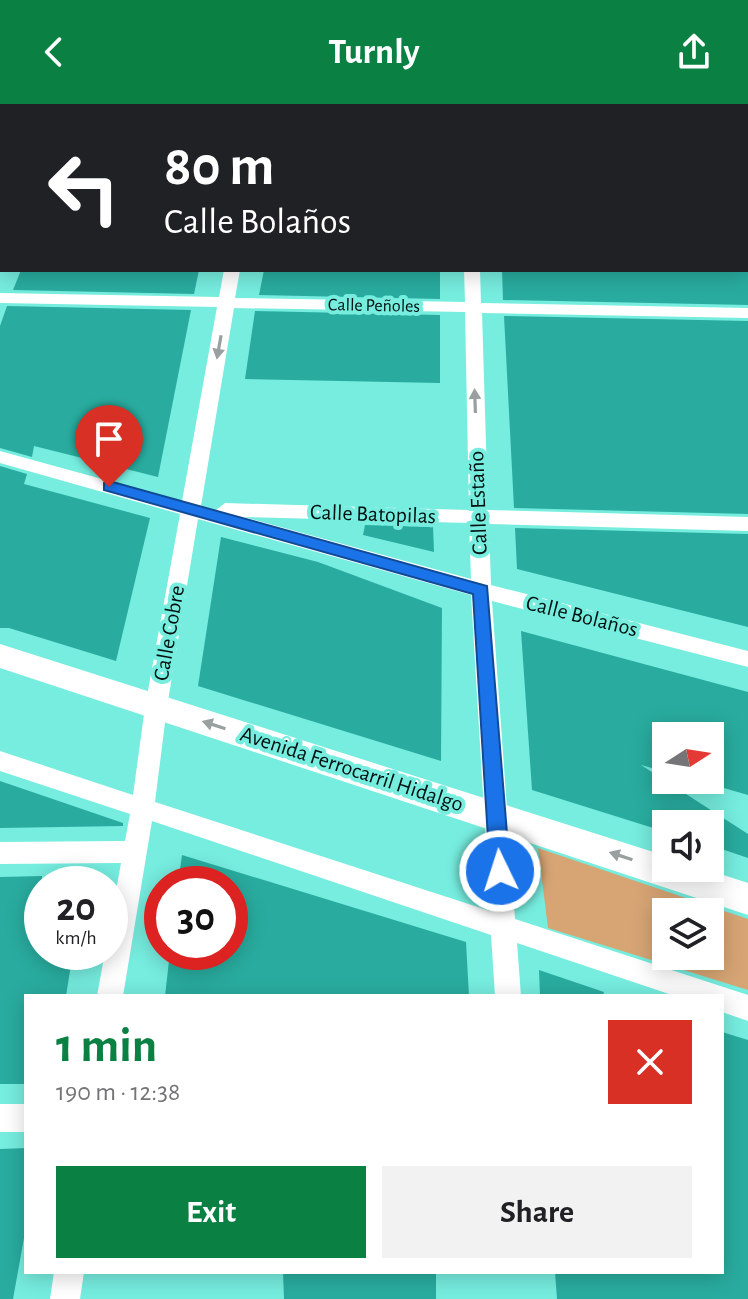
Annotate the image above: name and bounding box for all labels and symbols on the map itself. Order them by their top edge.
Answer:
street label: Calle Peñoles [328,296,420,316]
one-way arrow [213,335,225,360]
one-way arrow [469,388,482,413]
pin [75,405,143,487]
street label: Calle Estaño [465,451,491,555]
street label: Calle Batopilas [310,501,436,527]
street label: Calle Cobre [150,584,188,682]
street label: Calle Bolaños [524,591,640,641]
one-way arrow [201,718,225,731]
north arrow [652,722,724,794]
street label: Avenida Ferrocarril Hidalgo [238,723,466,815]
position arrow [458,829,542,913]
one-way arrow [609,850,633,862]
speed limit sign: 30 [144,866,248,970]

